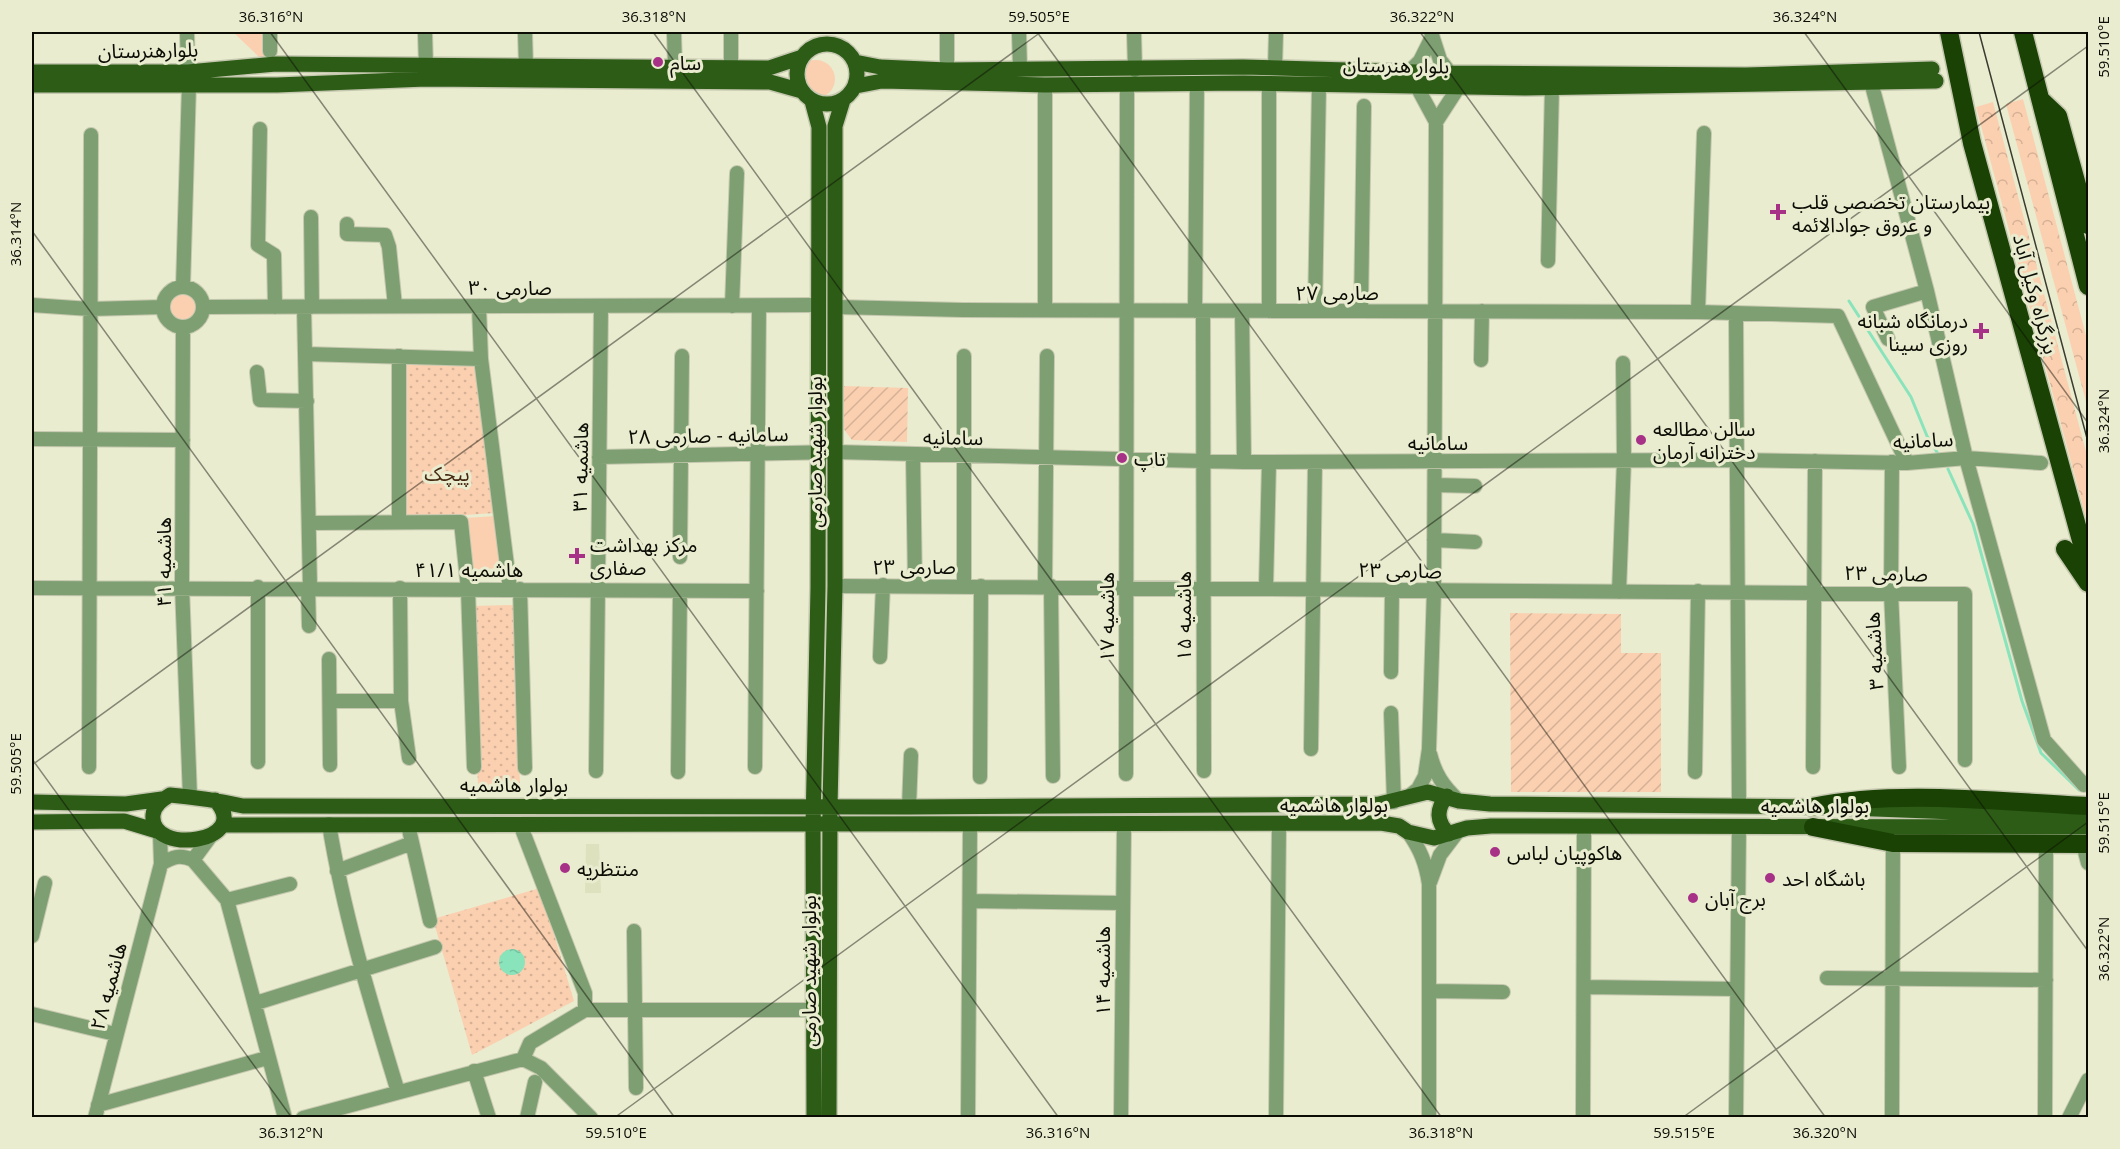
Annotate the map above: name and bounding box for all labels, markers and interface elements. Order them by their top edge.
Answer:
text: 36.316°N [239,6,303,26]
text: 36.318°N [622,6,686,26]
text: 59.505°E [1008,6,1070,26]
text: 36.322°N [1390,6,1454,26]
text: 36.324°N [1773,6,1837,26]
text: 59.510°E [2093,16,2113,78]
street label: بلوارهنرستان [98,36,198,64]
place label: سام [670,49,701,78]
street label: بلوار هنرستان [1343,51,1449,79]
marker: سام [651,55,665,69]
place label: بیمارستان تخصصی قلب و عروق جوادالائمه [1792,188,1990,238]
text: 36.314°N [5,202,25,266]
marker: بیمارستان تخصصی قلب و عروق جوادالائمه [1769,203,1787,221]
street label: بزرگراه وکیل آباد [2007,231,2065,357]
street label: صارمی ۳۰ [468,274,552,301]
street label: صارمی ۲۷ [1295,279,1379,306]
place label: درمانگاه شبانه روزی سینا [1857,307,1968,357]
marker: درمانگاه شبانه روزی سینا [1972,322,1990,340]
street label: بولوار شهید صارمی [801,376,828,528]
text: 36.324°N [2093,389,2113,453]
place label: سالن مطالعه دخترانه آرمان [1653,415,1756,465]
street label: سامانیه - صارمی ۲۸ [627,420,789,450]
street label: هاشمیه ۳۱ [566,422,594,512]
street label: سامانیه [923,423,983,451]
street label: سامانیه [1892,425,1954,455]
street label: سامانیه [1408,429,1468,456]
marker: سالن مطالعه دخترانه آرمان [1634,433,1648,447]
place label: تاپ [1134,445,1166,472]
marker: تاپ [1115,451,1129,465]
park label: پیچک [424,460,470,487]
street label: هاشمیه ۴۱ [150,517,177,607]
place label: مرکز بهداشت صفاری [590,531,697,581]
marker: مرکز بهداشت صفاری [568,547,586,565]
street label: صارمی ۲۳ [872,553,956,580]
street label: هاشمیه ۴۱/۱ [415,556,523,583]
street label: صارمی ۲۳ [1358,556,1442,584]
street label: صارمی ۲۳ [1844,559,1928,587]
street label: هاشمیه ۱۵ [1170,571,1197,661]
street label: هاشمیه ۱۷ [1093,572,1120,662]
street label: هاشمیه ۳ [1858,611,1890,691]
text: 59.505°E [5,733,25,795]
street label: بولوار هاشمیه [460,771,568,798]
street label: بولوار هاشمیه [1280,791,1388,818]
street label: بولوار هاشمیه [1761,792,1869,819]
text: 59.515°E [2093,792,2113,854]
place label: هاکوپیان لباس [1507,839,1622,866]
marker: هاکوپیان لباس [1488,845,1502,859]
place label: منتظریه [577,855,639,882]
marker: منتظریه [558,861,572,875]
place label: باشگاه احد [1782,865,1865,892]
marker: باشگاه احد [1763,871,1777,885]
place label: برج آبان [1705,885,1766,914]
marker: برج آبان [1686,891,1700,905]
street label: بولوار شهید صارمی [795,895,822,1047]
text: 36.322°N [2093,917,2113,981]
street label: هاشمیه ۱۴ [1089,926,1116,1016]
street label: هاشمیه ۲۸ [83,939,133,1033]
text: 36.312°N [259,1122,323,1142]
text: 59.510°E [585,1122,647,1142]
text: 36.316°N [1026,1122,1090,1142]
text: 36.318°N [1409,1122,1473,1142]
text: 59.515°E [1653,1122,1715,1142]
text: 36.320°N [1793,1122,1857,1142]

